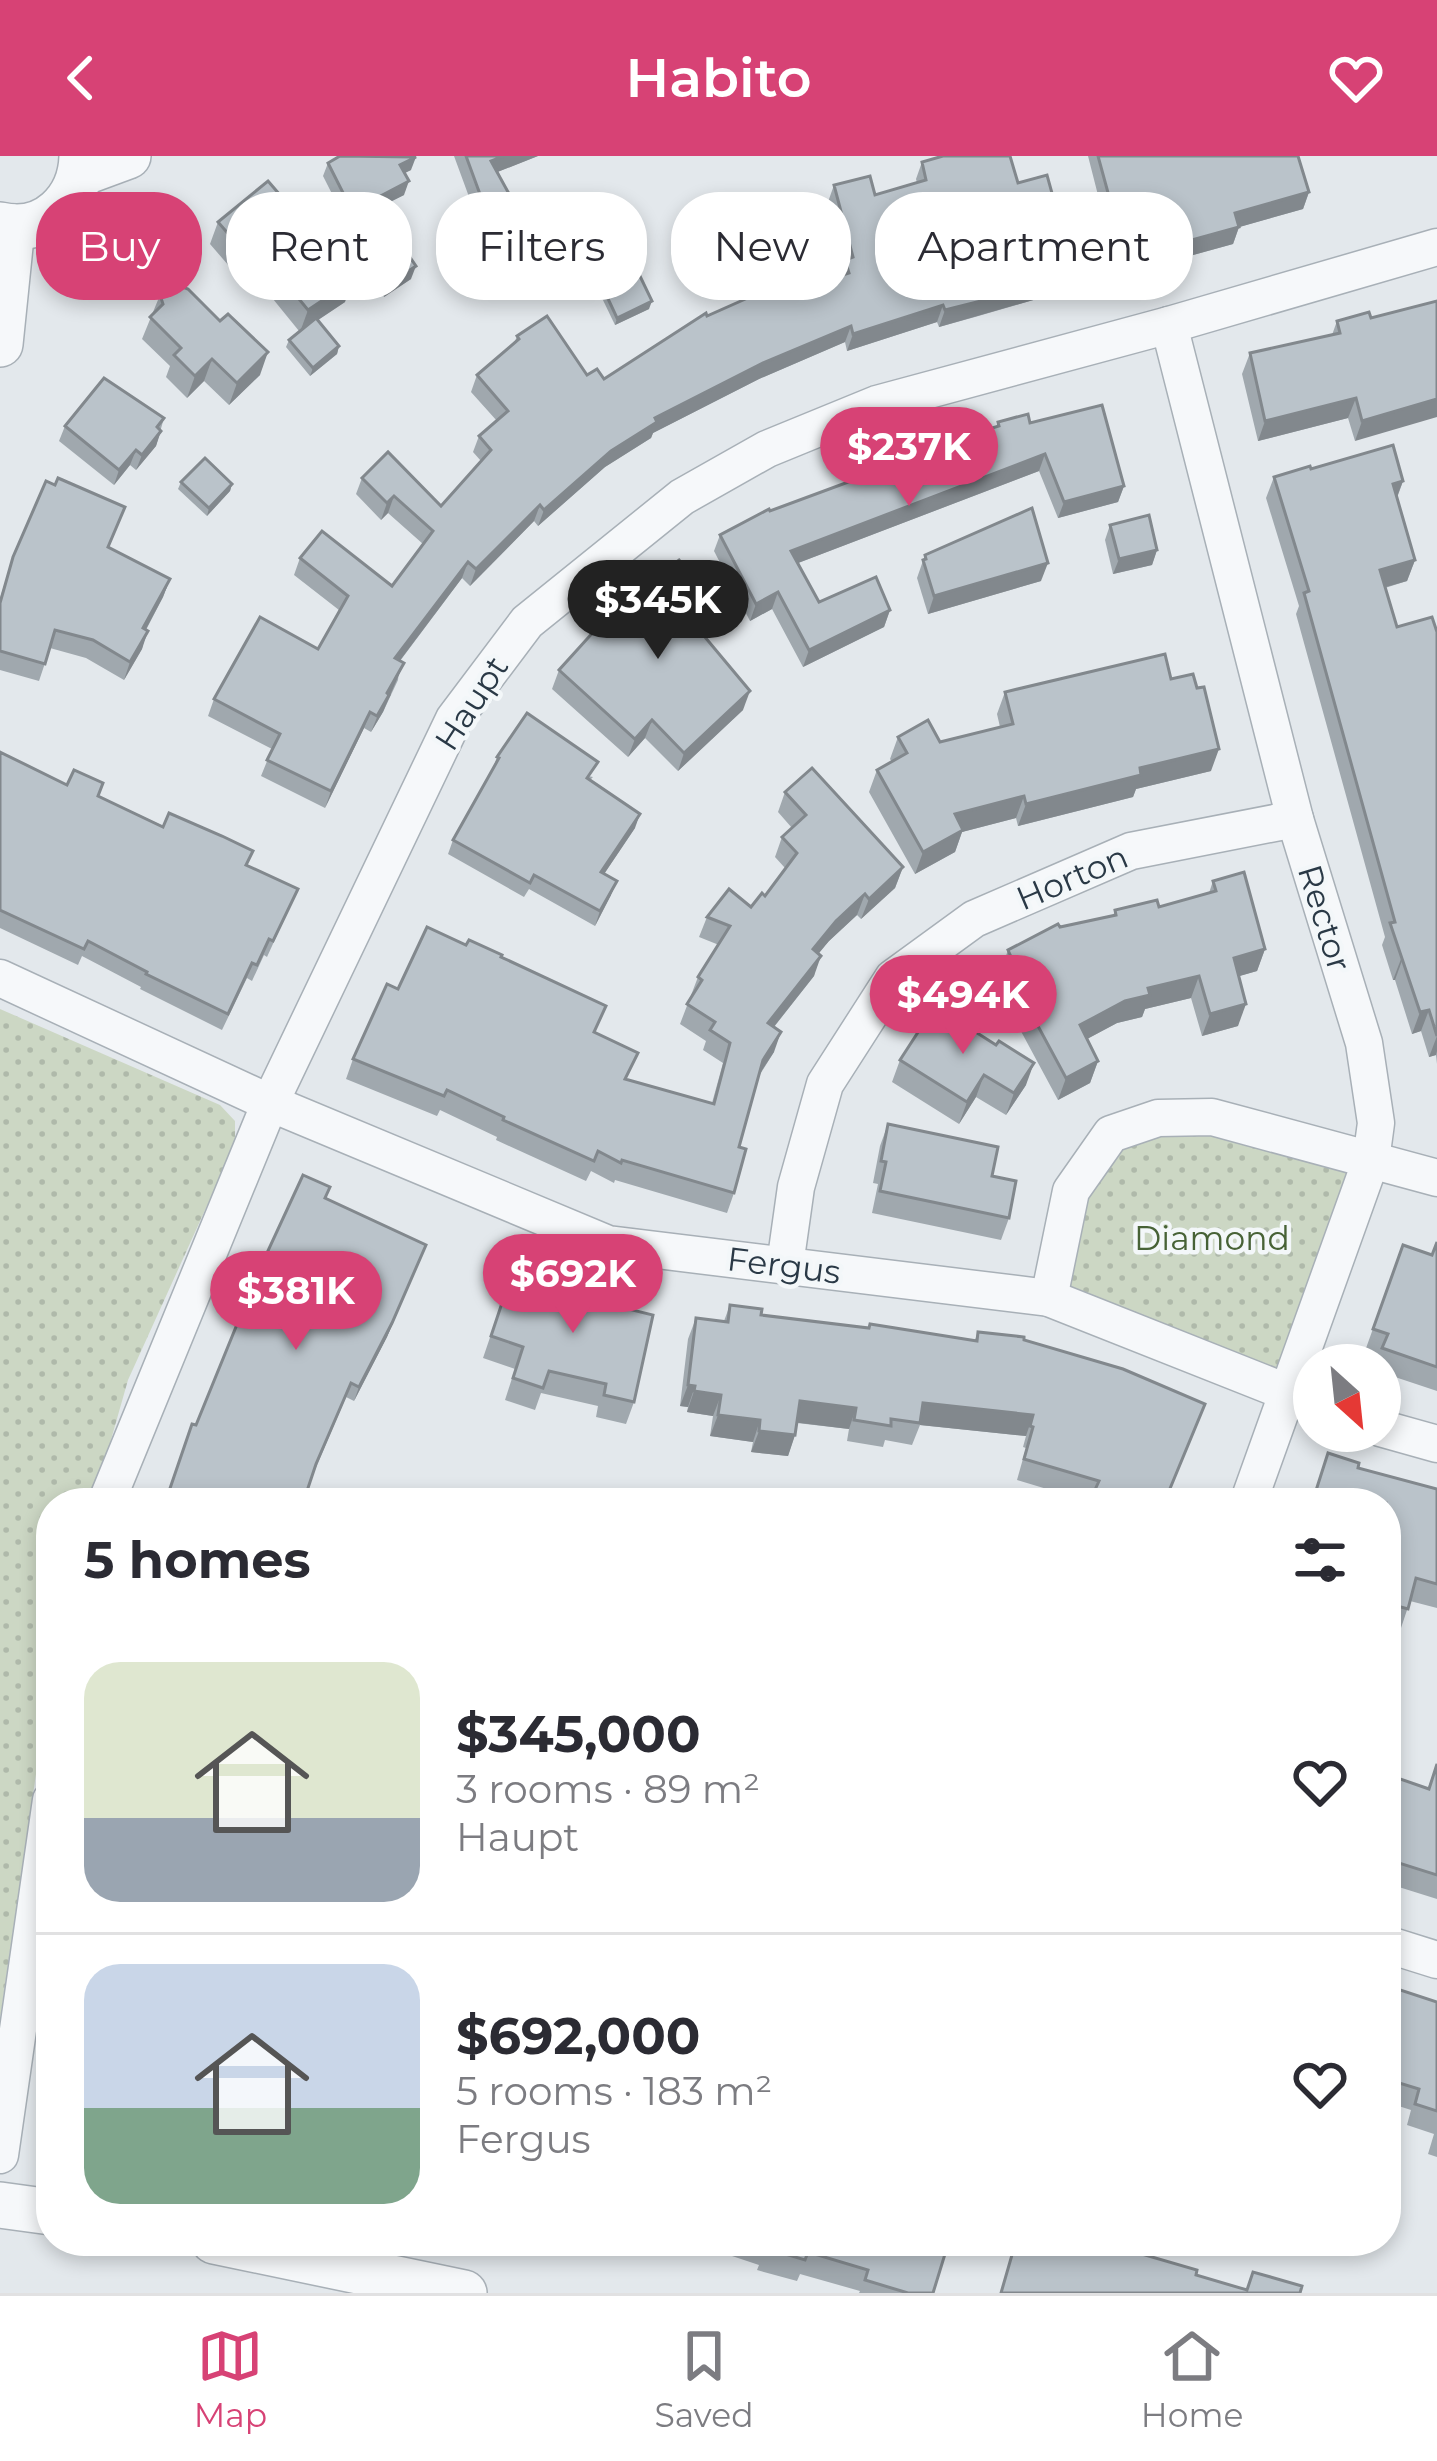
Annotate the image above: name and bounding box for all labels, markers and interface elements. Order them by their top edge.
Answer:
icon: back [48,45,114,111]
text: Habito [626,45,811,111]
icon: heart [1323,45,1389,111]
chip: Buy [36,192,202,300]
chip: Rent [226,192,412,300]
chip: Filters [436,192,647,300]
chip: New [671,192,851,300]
chip: Apartment [875,192,1193,300]
pin: $237K [825,407,993,509]
text: $237K [847,422,971,470]
pin: $345K [574,560,742,662]
text: $345K [595,575,721,623]
street label: Haupt [426,648,516,758]
street label: Horton [1010,836,1134,918]
street label: Rector [1290,860,1360,976]
pin: $494K [879,955,1047,1057]
text: $494K [897,970,1029,1018]
park label: Diamond [1134,1218,1290,1258]
pin: $692K [489,1234,657,1336]
street label: Fergus [725,1238,843,1292]
text: $692K [510,1249,636,1297]
pin: $381K [212,1251,380,1353]
text: $381K [237,1266,355,1314]
north arrow [1293,1344,1401,1452]
map controls [1293,1344,1401,1452]
icon: filters [1287,1527,1353,1593]
text: 5 homes [84,1529,311,1591]
text: $345,000 [456,1703,701,1765]
icon: home [180,1710,324,1854]
icon: heart [1287,1749,1353,1815]
text: 3 rooms · 89 m² [456,1765,760,1813]
text: Haupt [456,1813,579,1861]
text: $692,000 [456,2005,701,2067]
icon: home [180,2012,324,2156]
icon: heart [1287,2051,1353,2117]
text: 5 rooms · 183 m² [456,2067,772,2115]
text: Fergus [456,2115,591,2163]
tab: Map [194,2323,267,2435]
tab: Saved [654,2323,754,2435]
tab: Home [1141,2323,1243,2435]

